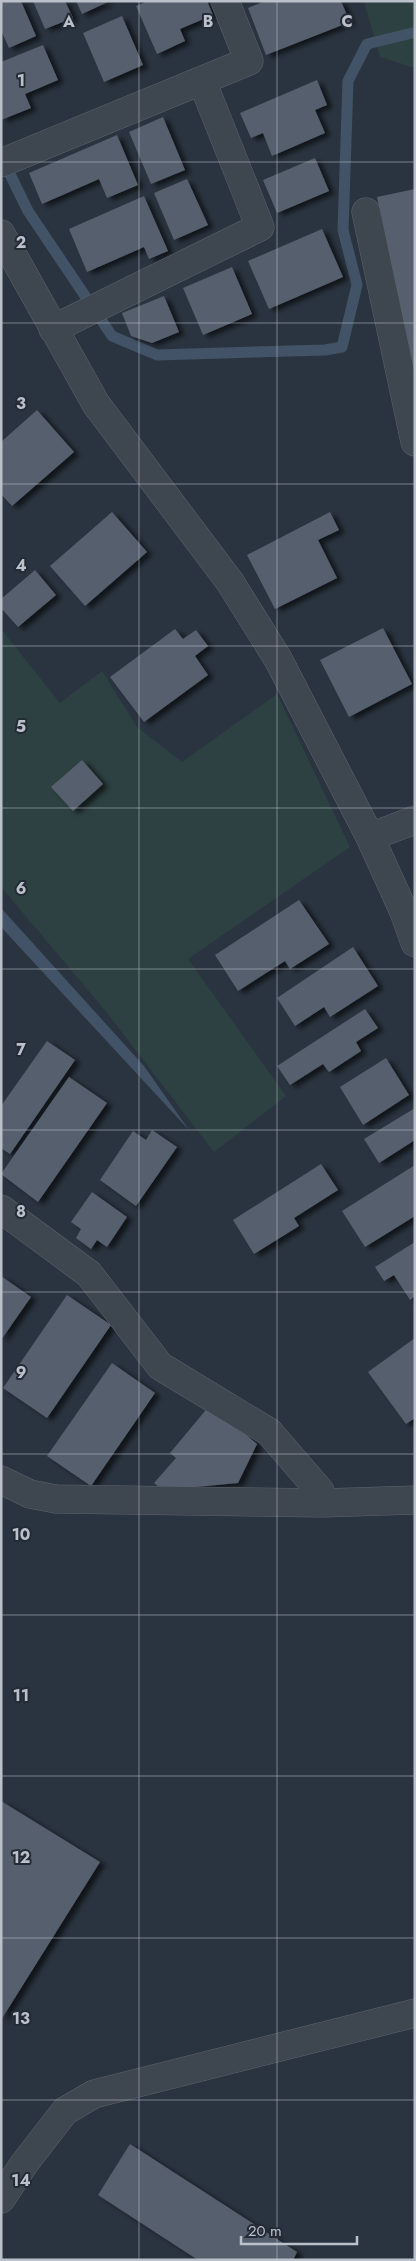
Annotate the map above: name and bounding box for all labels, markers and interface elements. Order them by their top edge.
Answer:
text: A [62,10,75,33]
text: B [203,10,213,33]
text: C [341,10,353,33]
text: 1 [17,69,25,92]
text: 2 [16,231,26,254]
text: 3 [16,392,26,415]
text: 4 [15,554,27,577]
text: 5 [16,715,26,738]
text: 6 [16,877,26,900]
text: 7 [16,1038,26,1061]
text: 8 [16,1200,26,1223]
text: 9 [16,1361,26,1384]
text: 10 [12,1523,30,1546]
text: 11 [13,1684,29,1707]
text: 12 [12,1846,30,1869]
text: 13 [12,2007,30,2030]
text: 14 [11,2169,31,2192]
scale bar [241,2214,357,2246]
text: 20 m [248,2220,282,2242]

